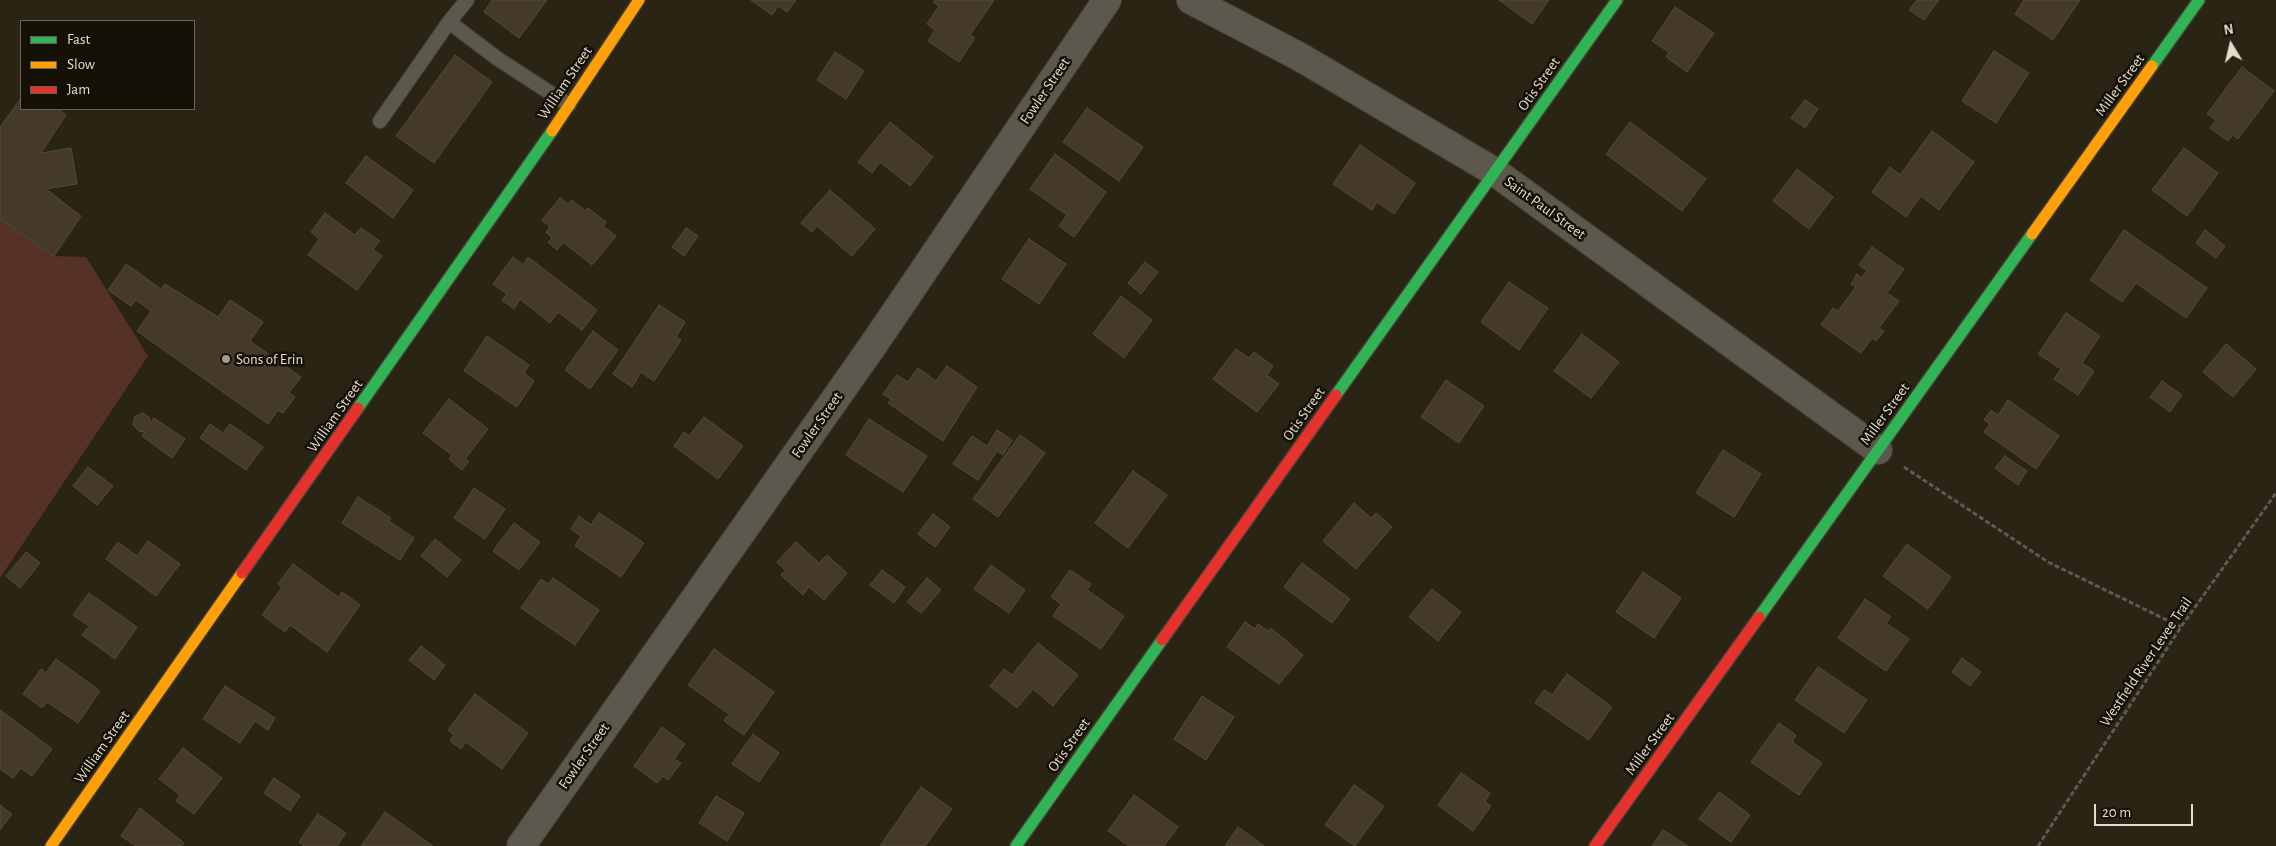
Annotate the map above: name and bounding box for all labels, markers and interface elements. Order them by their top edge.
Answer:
legend [20,20,195,110]
north arrow [2206,20,2256,70]
text: N [2223,23,2235,38]
text: Fast [67,32,90,47]
street label: William Street [534,43,596,123]
street label: Miller Street [2091,50,2149,120]
street label: Fowler Street [1016,54,1074,128]
street label: Otis Street [1514,54,1564,114]
text: Slow [67,57,95,72]
text: Jam [67,82,90,97]
street label: Saint Paul Street [1501,173,1589,243]
place label: Sons of Erin [236,350,303,368]
marker: Sons of Erin [220,353,232,365]
street label: William Street [303,376,367,456]
street label: Miller Street [1856,379,1914,449]
street label: Otis Street [1279,384,1329,444]
street label: Fowler Street [788,389,846,461]
street label: Westfield River Levee Trail [2096,594,2196,730]
street label: William Street [70,707,134,787]
street label: Miller Street [1621,709,1679,779]
street label: Otis Street [1044,715,1094,775]
street label: Fowler Street [555,720,613,792]
scale bar [2096,794,2195,826]
text: 20 m [2102,805,2131,820]

